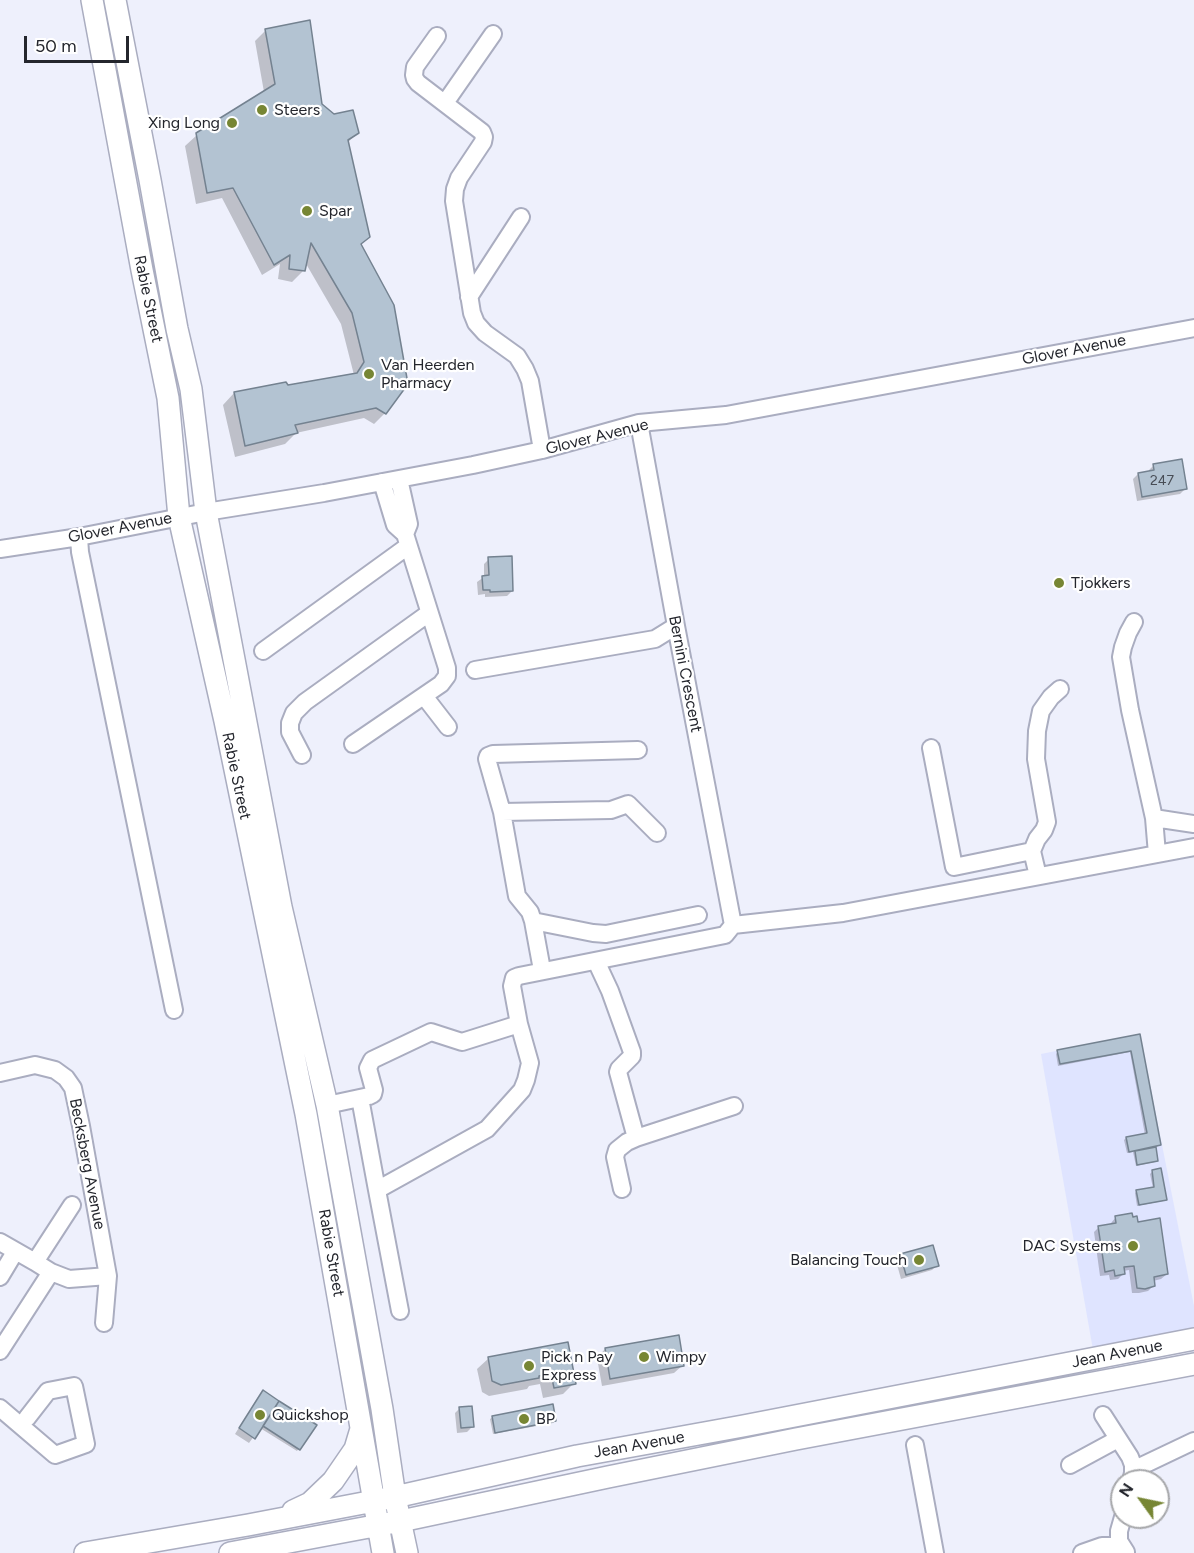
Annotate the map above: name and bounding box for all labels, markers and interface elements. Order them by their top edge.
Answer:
scale bar [27,24,132,62]
text: 50 m [35,35,77,57]
place label: Steers [274,100,320,120]
marker: Steers [255,103,269,117]
place label: Xing Long [148,113,220,133]
marker: Xing Long [225,116,239,130]
place label: Spar [319,201,352,221]
marker: Spar [300,204,314,218]
street label: Rabie Street [129,254,167,344]
street label: Glover Avenue [1021,331,1127,369]
place label: Van Heerden Pharmacy [381,355,474,393]
marker: Van Heerden Pharmacy [362,367,376,381]
street label: Glover Avenue [544,415,650,459]
house number: 247 [1150,473,1174,489]
street label: Glover Avenue [67,509,173,547]
place label: Tjokkers [1071,573,1130,593]
marker: Tjokkers [1052,576,1066,590]
street label: Bernini Crescent [664,614,706,734]
street label: Rabie Street [217,731,255,821]
street label: Becksberg Avenue [65,1097,109,1231]
street label: Rabie Street [314,1208,348,1298]
place label: DAC Systems [1023,1236,1121,1256]
marker: DAC Systems [1126,1239,1140,1253]
place label: Balancing Touch [790,1250,907,1270]
marker: Balancing Touch [912,1253,926,1267]
street label: Jean Avenue [1070,1336,1164,1372]
place label: Pick n Pay Express [541,1347,613,1385]
place label: Wimpy [656,1347,706,1367]
marker: Wimpy [637,1350,651,1364]
marker: Pick n Pay Express [522,1359,536,1373]
place label: Quickshop [272,1405,349,1425]
marker: Quickshop [253,1408,267,1422]
place label: BP [536,1409,555,1429]
marker: BP [517,1412,531,1426]
street label: Jean Avenue [592,1428,686,1462]
north arrow [1110,1469,1170,1529]
text: N [1115,1480,1137,1500]

